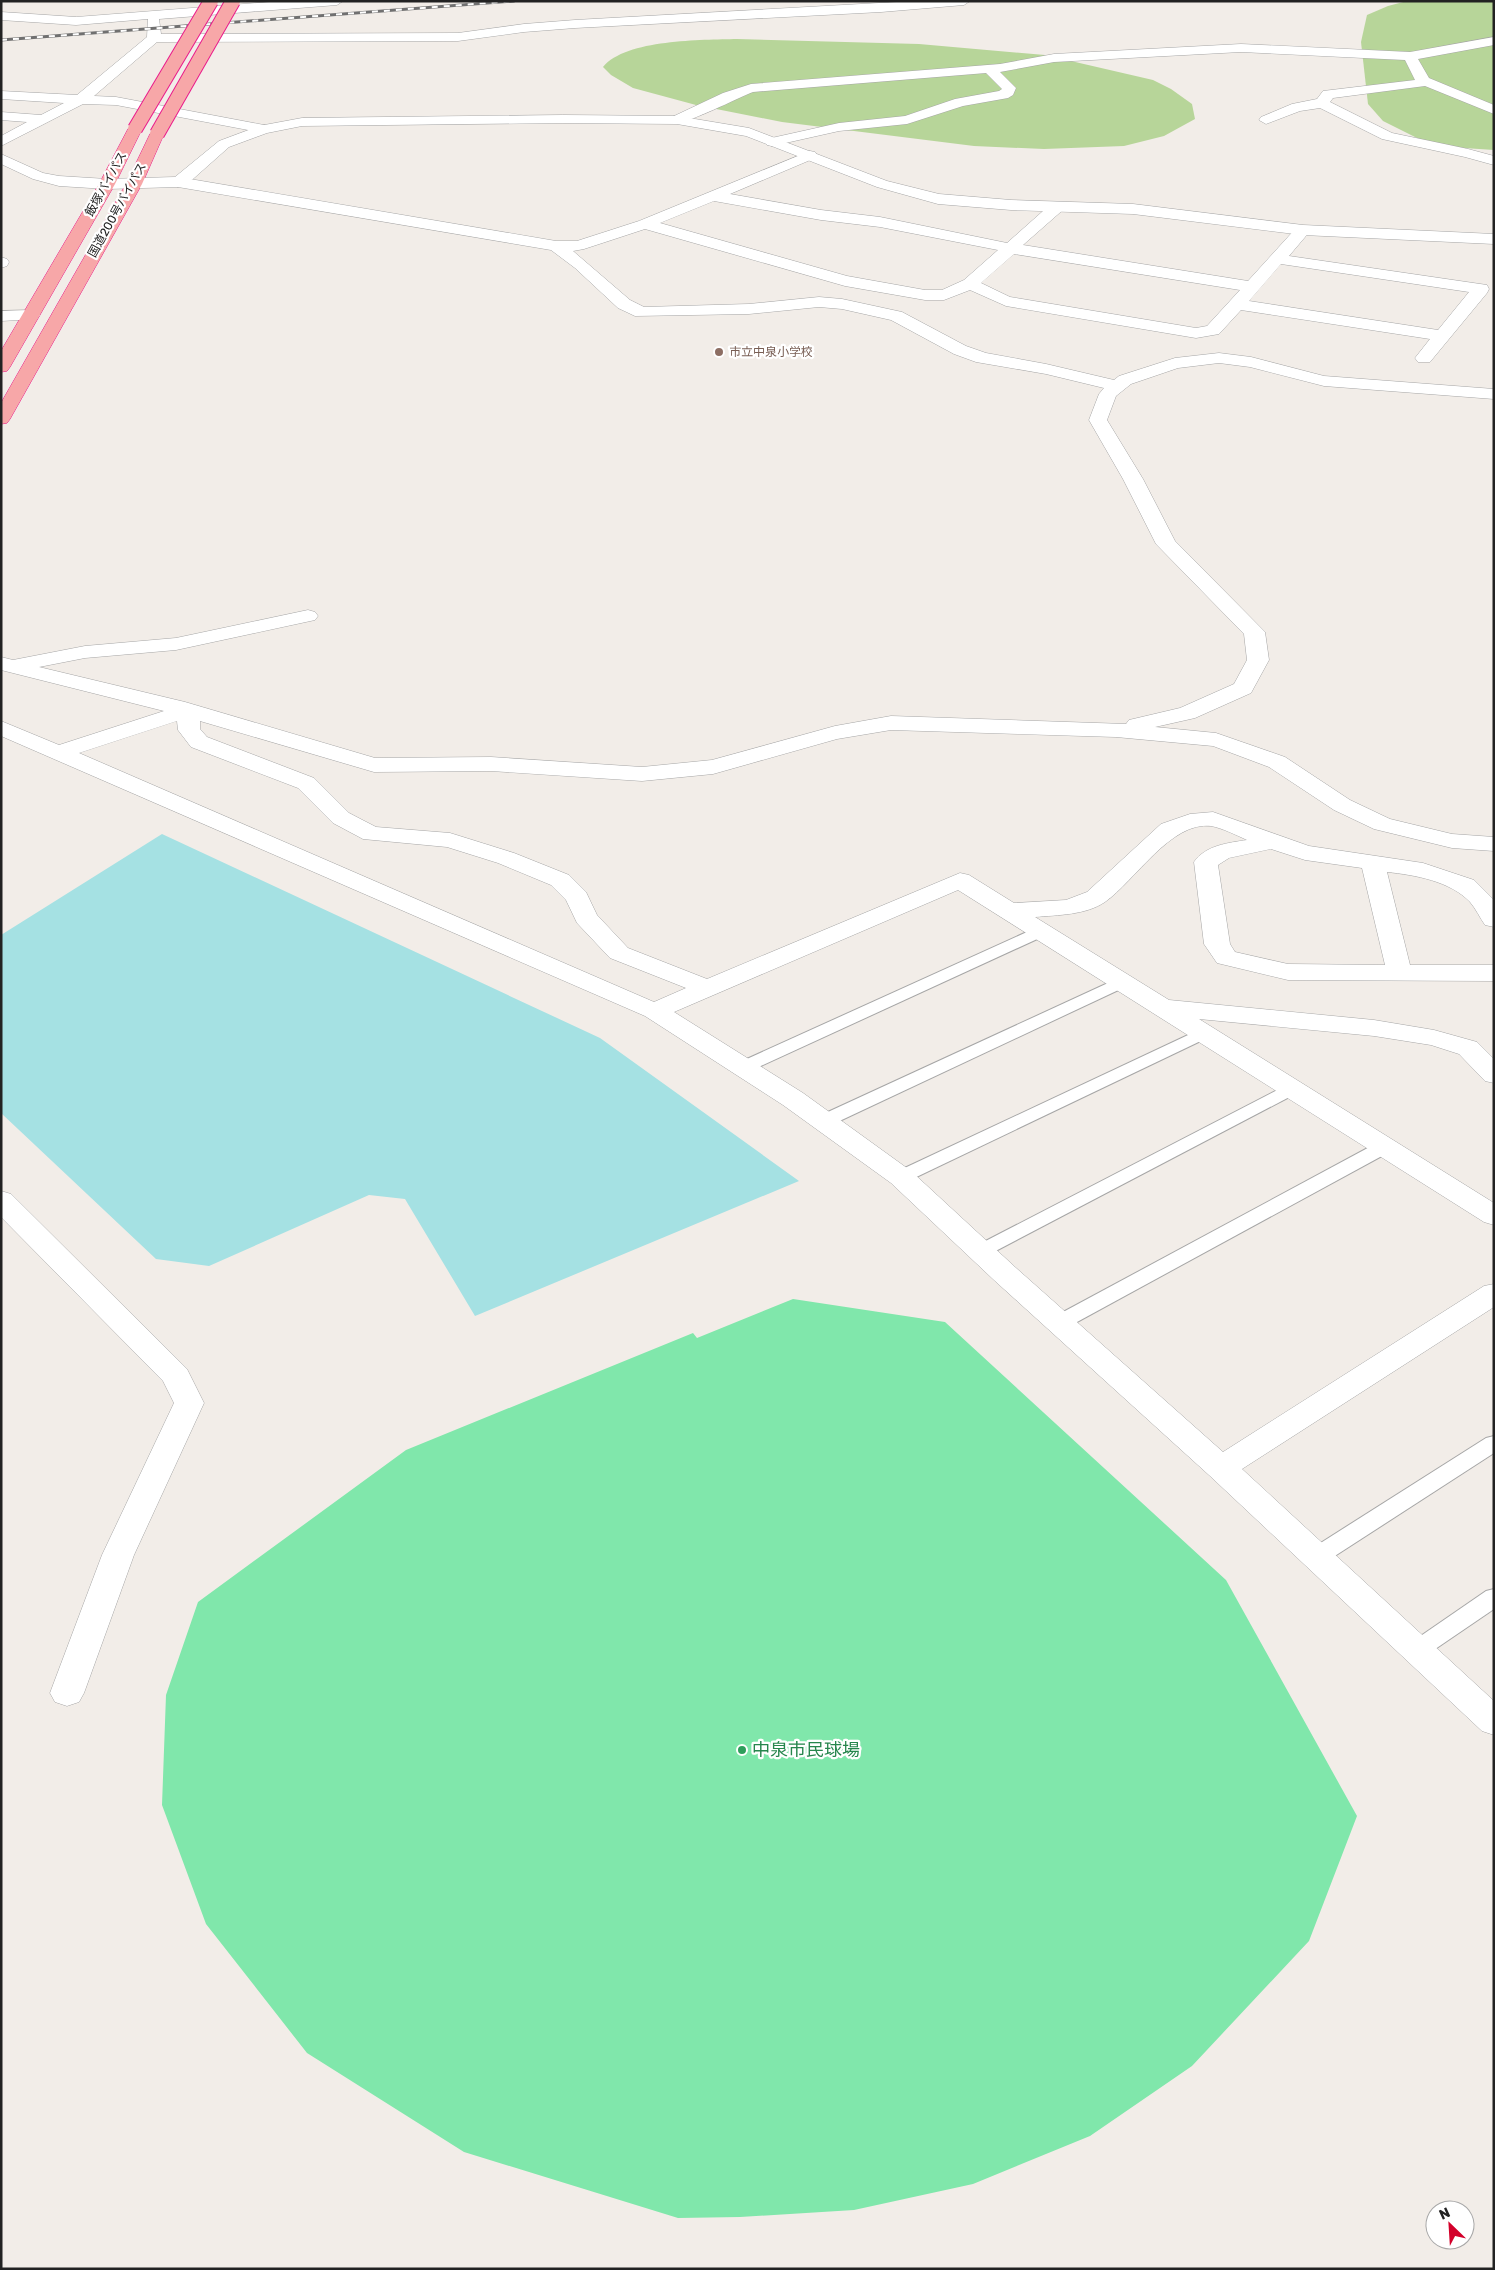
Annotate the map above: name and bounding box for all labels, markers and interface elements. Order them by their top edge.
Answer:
street label: 飯塚バイパス [82,149,130,219]
street label: 国道200号バイパス [85,160,149,260]
place label: 市立中泉小学校 [729,345,813,359]
marker: 市立中泉小学校 [713,346,725,358]
place label: 中泉市民球場 [752,1739,860,1761]
marker: 中泉市民球場 [736,1744,748,1756]
north arrow [1425,2200,1475,2250]
text: N [1437,2204,1453,2224]

